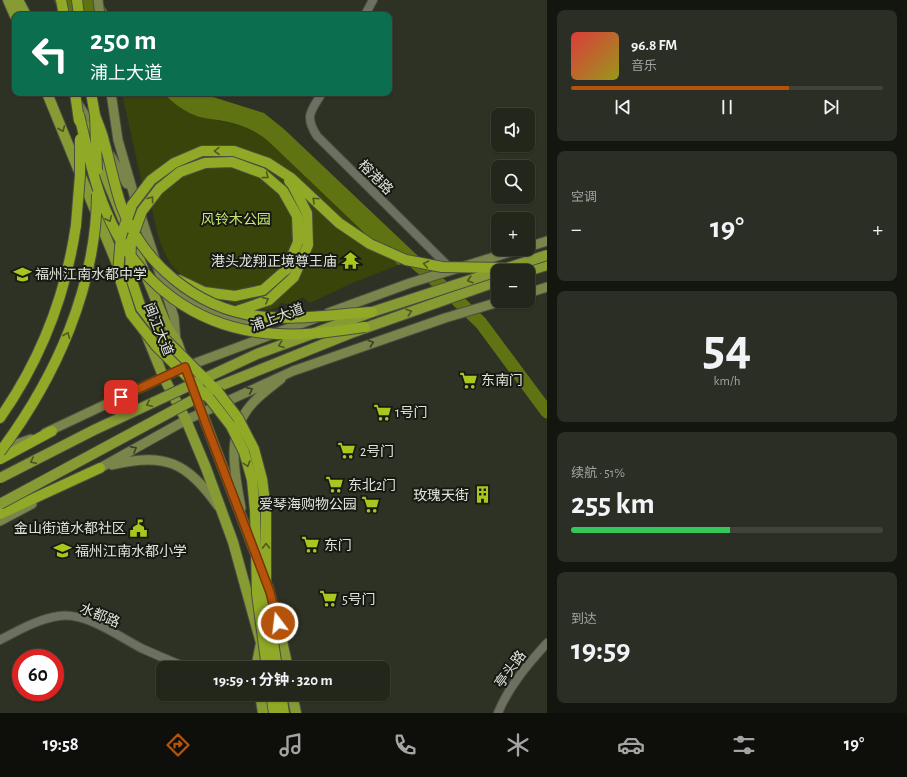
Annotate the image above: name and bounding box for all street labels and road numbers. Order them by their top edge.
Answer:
street label: 榕港路 [355,156,397,198]
street label: 闽江大道 [141,300,176,358]
street label: 浦上大道 [248,301,306,334]
street label: 水都路 [78,601,122,630]
street label: 亭头路 [492,648,529,691]

